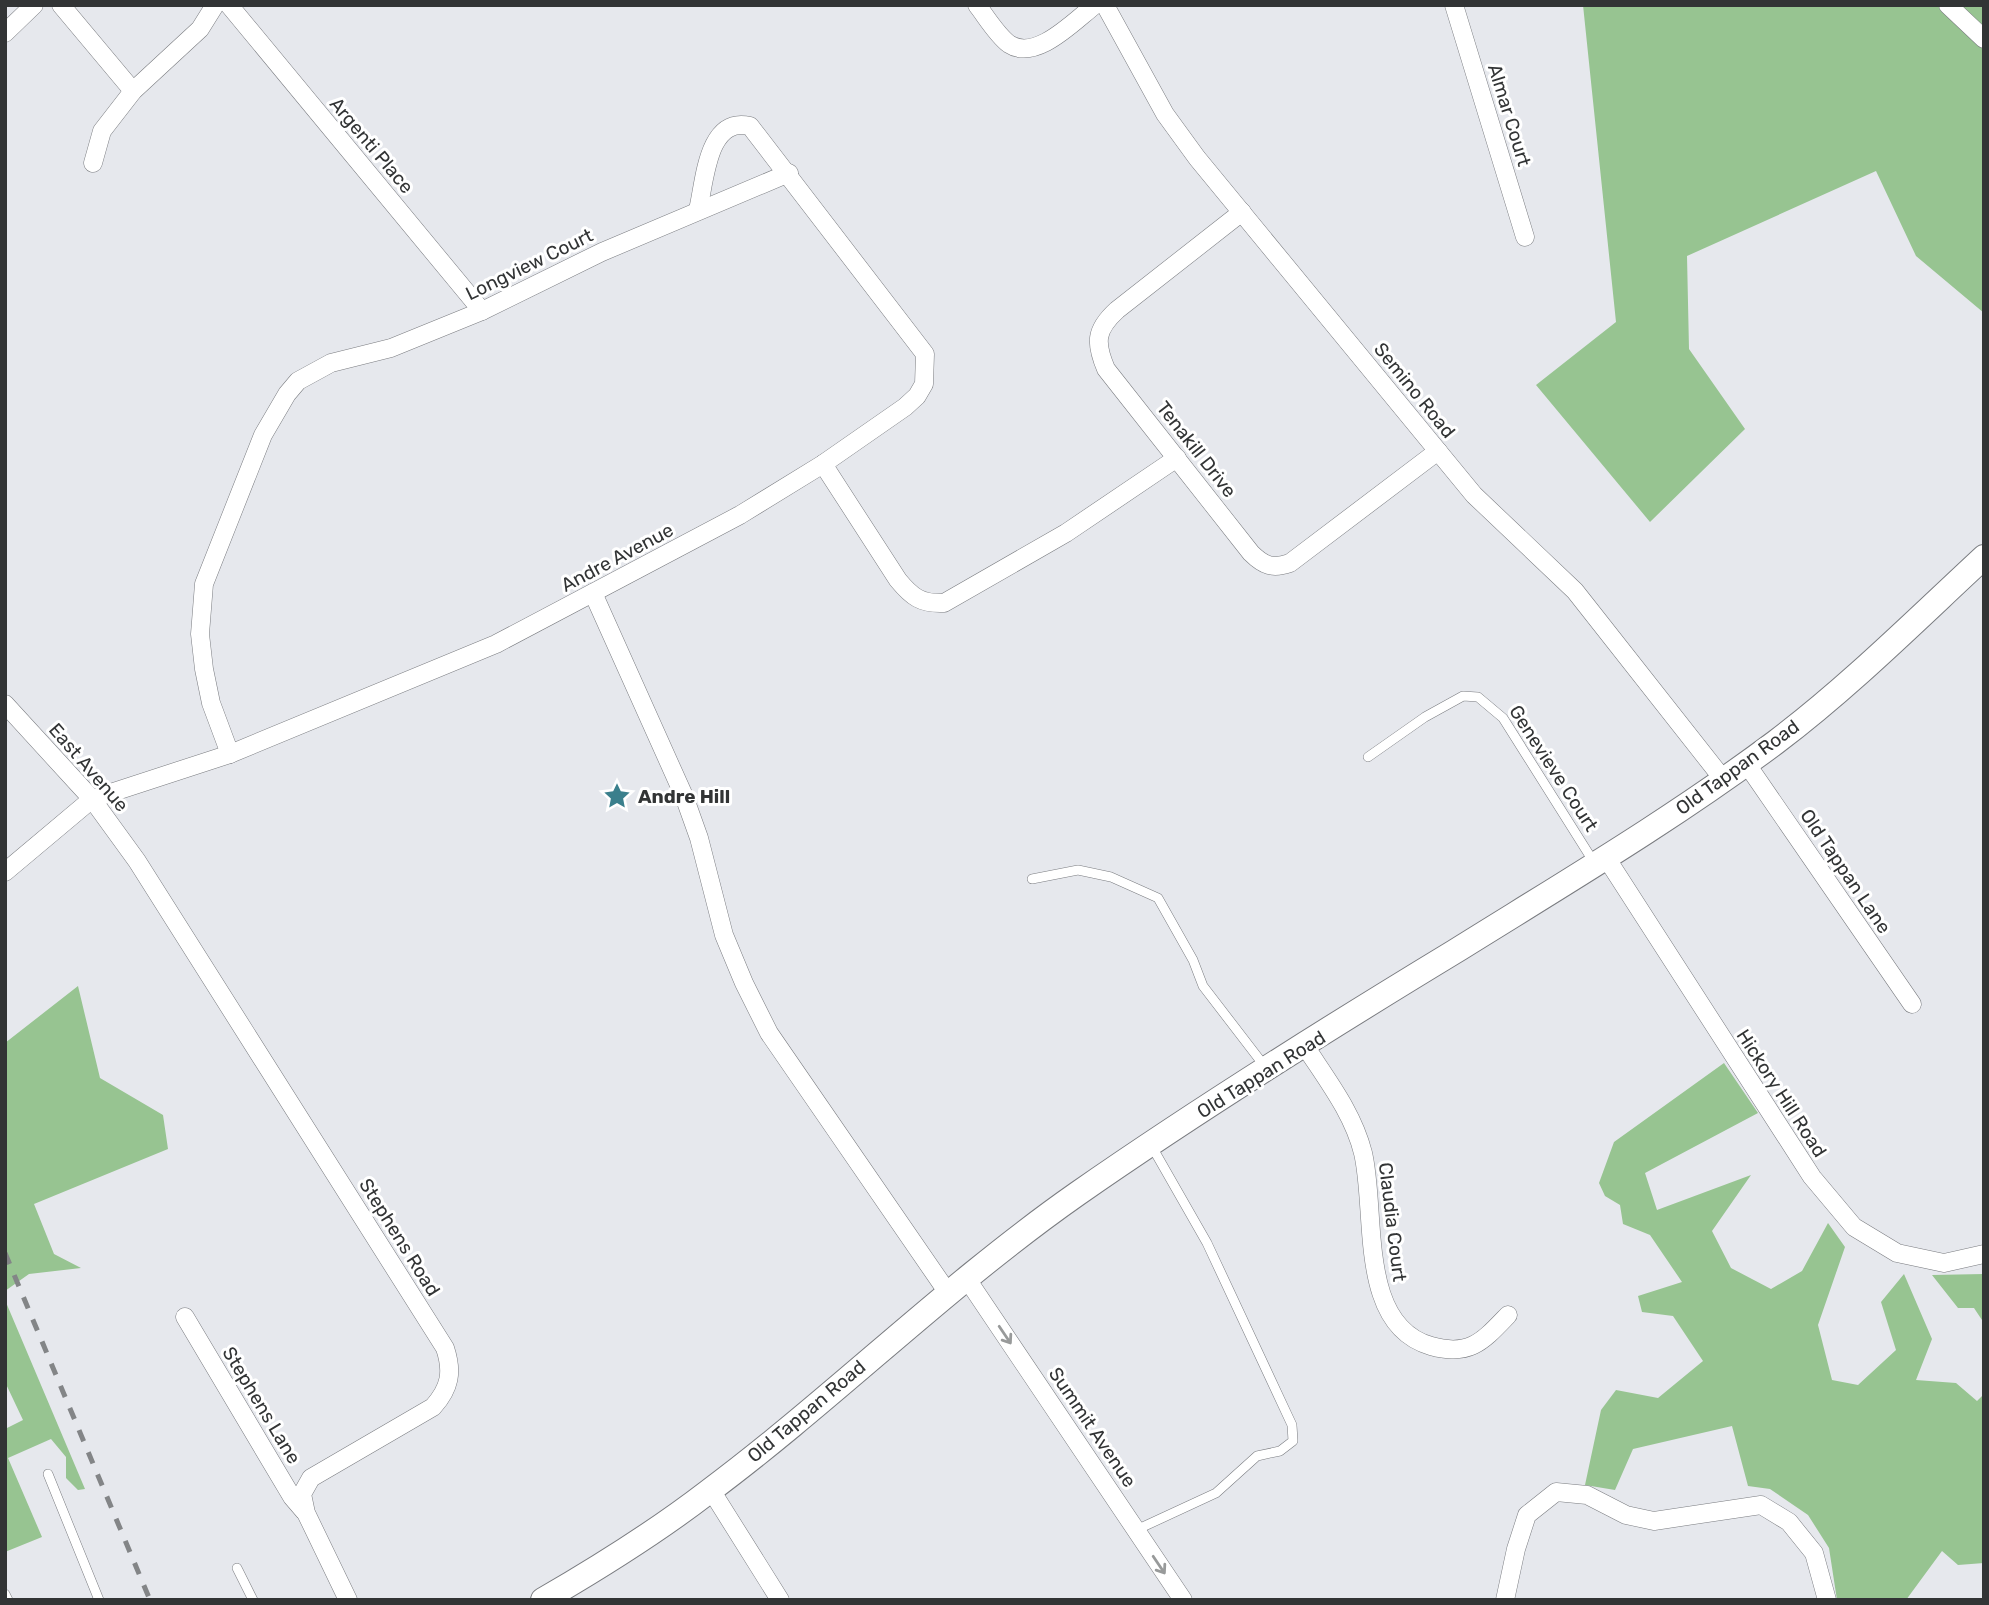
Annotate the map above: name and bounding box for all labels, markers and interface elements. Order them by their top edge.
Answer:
street label: Almar Court [1483,61,1536,170]
street label: Argenti Place [325,93,418,198]
street label: Longview Court [462,223,597,305]
street label: Semino Road [1369,338,1460,443]
street label: Tenakill Drive [1152,397,1241,502]
street label: Andre Avenue [557,518,677,597]
street label: Genevieve Court [1504,701,1603,836]
street label: Old Tappan Road [1671,715,1804,820]
street label: East Avenue [44,718,133,816]
place icon: Andre Hill [602,781,632,811]
place label: Andre Hill [638,785,730,808]
street label: Old Tappan Lane [1795,805,1896,938]
street label: Hickory Hill Road [1732,1025,1831,1162]
street label: Old Tappan Road [1193,1026,1330,1123]
street label: Claudia Court [1374,1161,1411,1284]
street label: Stephens Road [354,1174,445,1300]
one-way arrow [998,1325,1012,1345]
street label: Stephens Lane [218,1342,306,1468]
street label: Old Tappan Road [743,1355,870,1467]
street label: Summit Avenue [1044,1363,1141,1492]
one-way arrow [1152,1555,1167,1574]

